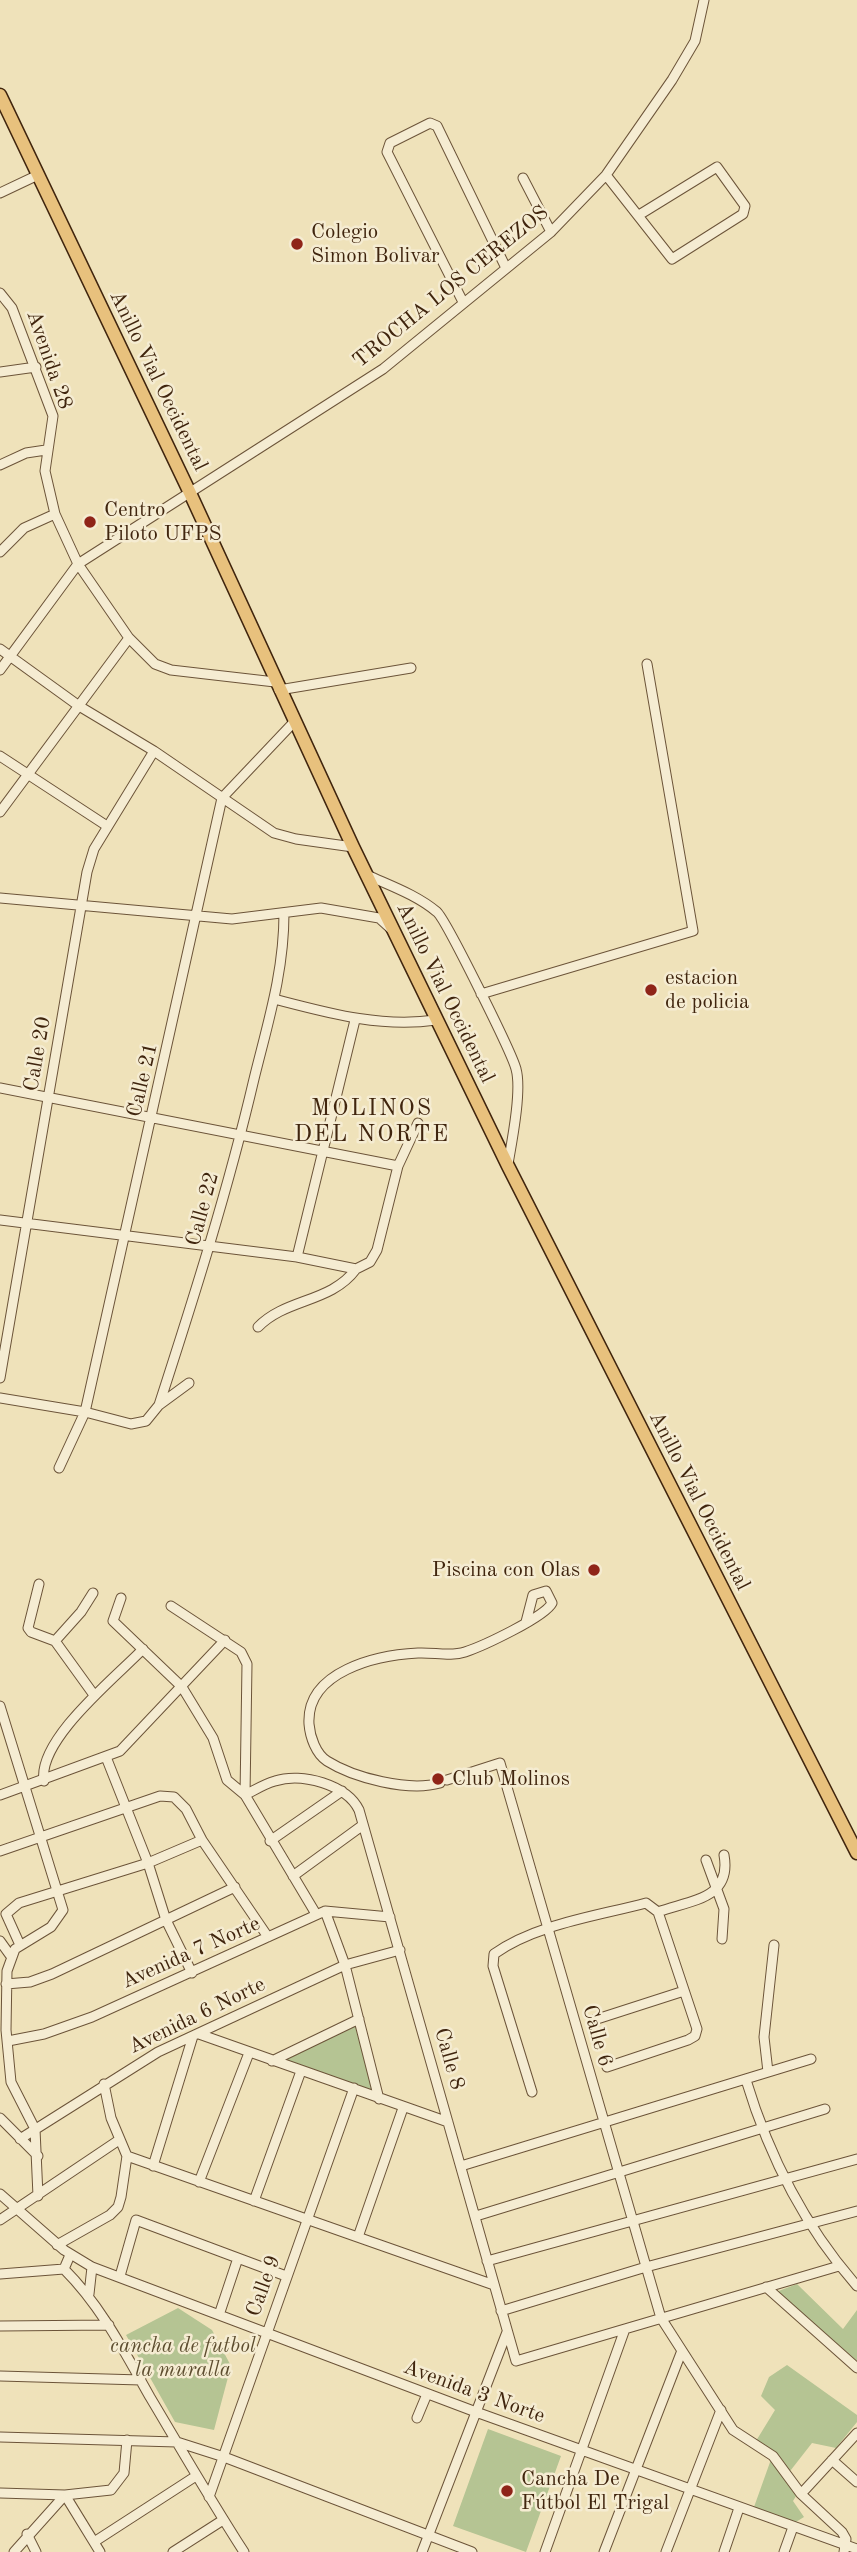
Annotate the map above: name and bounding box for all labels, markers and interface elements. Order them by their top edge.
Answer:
street label: TROCHA LOS CEREZOS [348,200,554,374]
place label: Colegio Simon Bolivar [311,219,440,269]
marker: Colegio Simon Bolivar [289,236,305,252]
street label: Anillo Vial Occidental [103,287,213,475]
street label: Avenida 28 [20,307,78,413]
place label: Centro Piloto UFPS [104,497,222,547]
marker: Centro Piloto UFPS [82,514,98,530]
street label: Anillo Vial Occidental [390,899,500,1087]
place label: estacion de policia [665,965,749,1015]
marker: estacion de policia [643,982,659,998]
street label: Calle 20 [19,1015,57,1093]
street label: Calle 21 [122,1040,164,1120]
district label: MOLINOS DEL NORTE [295,1095,449,1149]
street label: Calle 22 [181,1169,225,1249]
street label: Anillo Vial Occidental [643,1407,755,1595]
place label: Piscina con Olas [432,1557,580,1583]
marker: Piscina con Olas [586,1562,602,1578]
place label: Club Molinos [452,1766,570,1792]
marker: Club Molinos [430,1771,446,1787]
street label: Avenida 7 Norte [118,1911,264,1995]
street label: Avenida 6 Norte [125,1972,269,2060]
street label: Calle 6 [576,2002,618,2070]
street label: Calle 8 [428,2025,470,2093]
street label: Calle 9 [241,2252,287,2320]
park label: cancha de futbol la muralla [110,2333,256,2383]
street label: Avenida 3 Norte [400,2355,548,2429]
place label: Cancha De Fútbol El Trigal [521,2466,669,2516]
marker: Cancha De Fútbol El Trigal [499,2483,515,2499]

